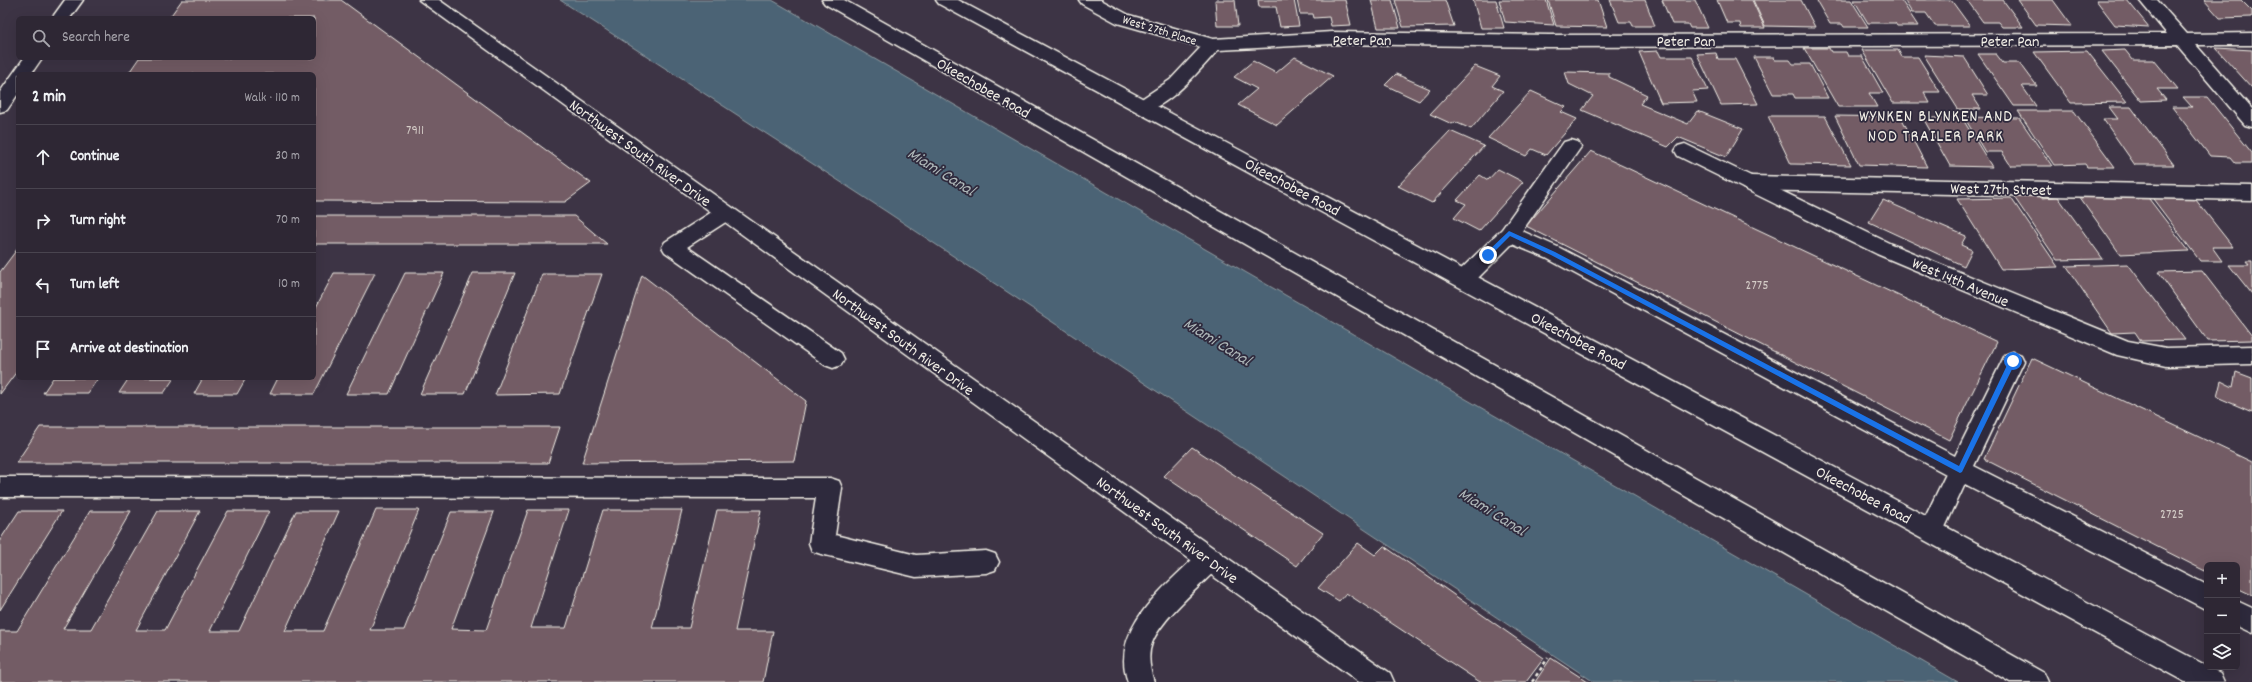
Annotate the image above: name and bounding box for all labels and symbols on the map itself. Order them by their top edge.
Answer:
street label: West 27th Place [1120,11,1199,52]
street label: Peter Pan [1332,30,1392,53]
street label: Peter Pan [1656,31,1716,54]
street label: Peter Pan [1980,31,2040,54]
street label: Okeechobee Road [931,53,1034,125]
street label: Northwest South River Drive [564,95,715,213]
district label: WYNKEN BLYNKEN AND NOD TRAILER PARK [1859,106,2013,150]
house number: 7911 [406,121,424,141]
water label: Miami Canal [902,143,981,205]
street label: Okeechobee Road [1240,153,1344,223]
street label: West 27th Street [1950,178,2052,203]
route end [1479,246,1497,264]
street label: West 14th Avenue [1908,253,2012,314]
house number: 2775 [1745,276,1769,296]
street label: Northwest South River Drive [827,284,978,402]
street label: Okeechobee Road [1526,307,1630,377]
water label: Miami Canal [1178,313,1257,375]
route start [2004,352,2022,370]
street label: Okeechobee Road [1811,461,1915,531]
street label: Northwest South River Drive [1091,472,1242,590]
water label: Miami Canal [1453,483,1532,545]
house number: 2725 [2160,505,2184,525]

